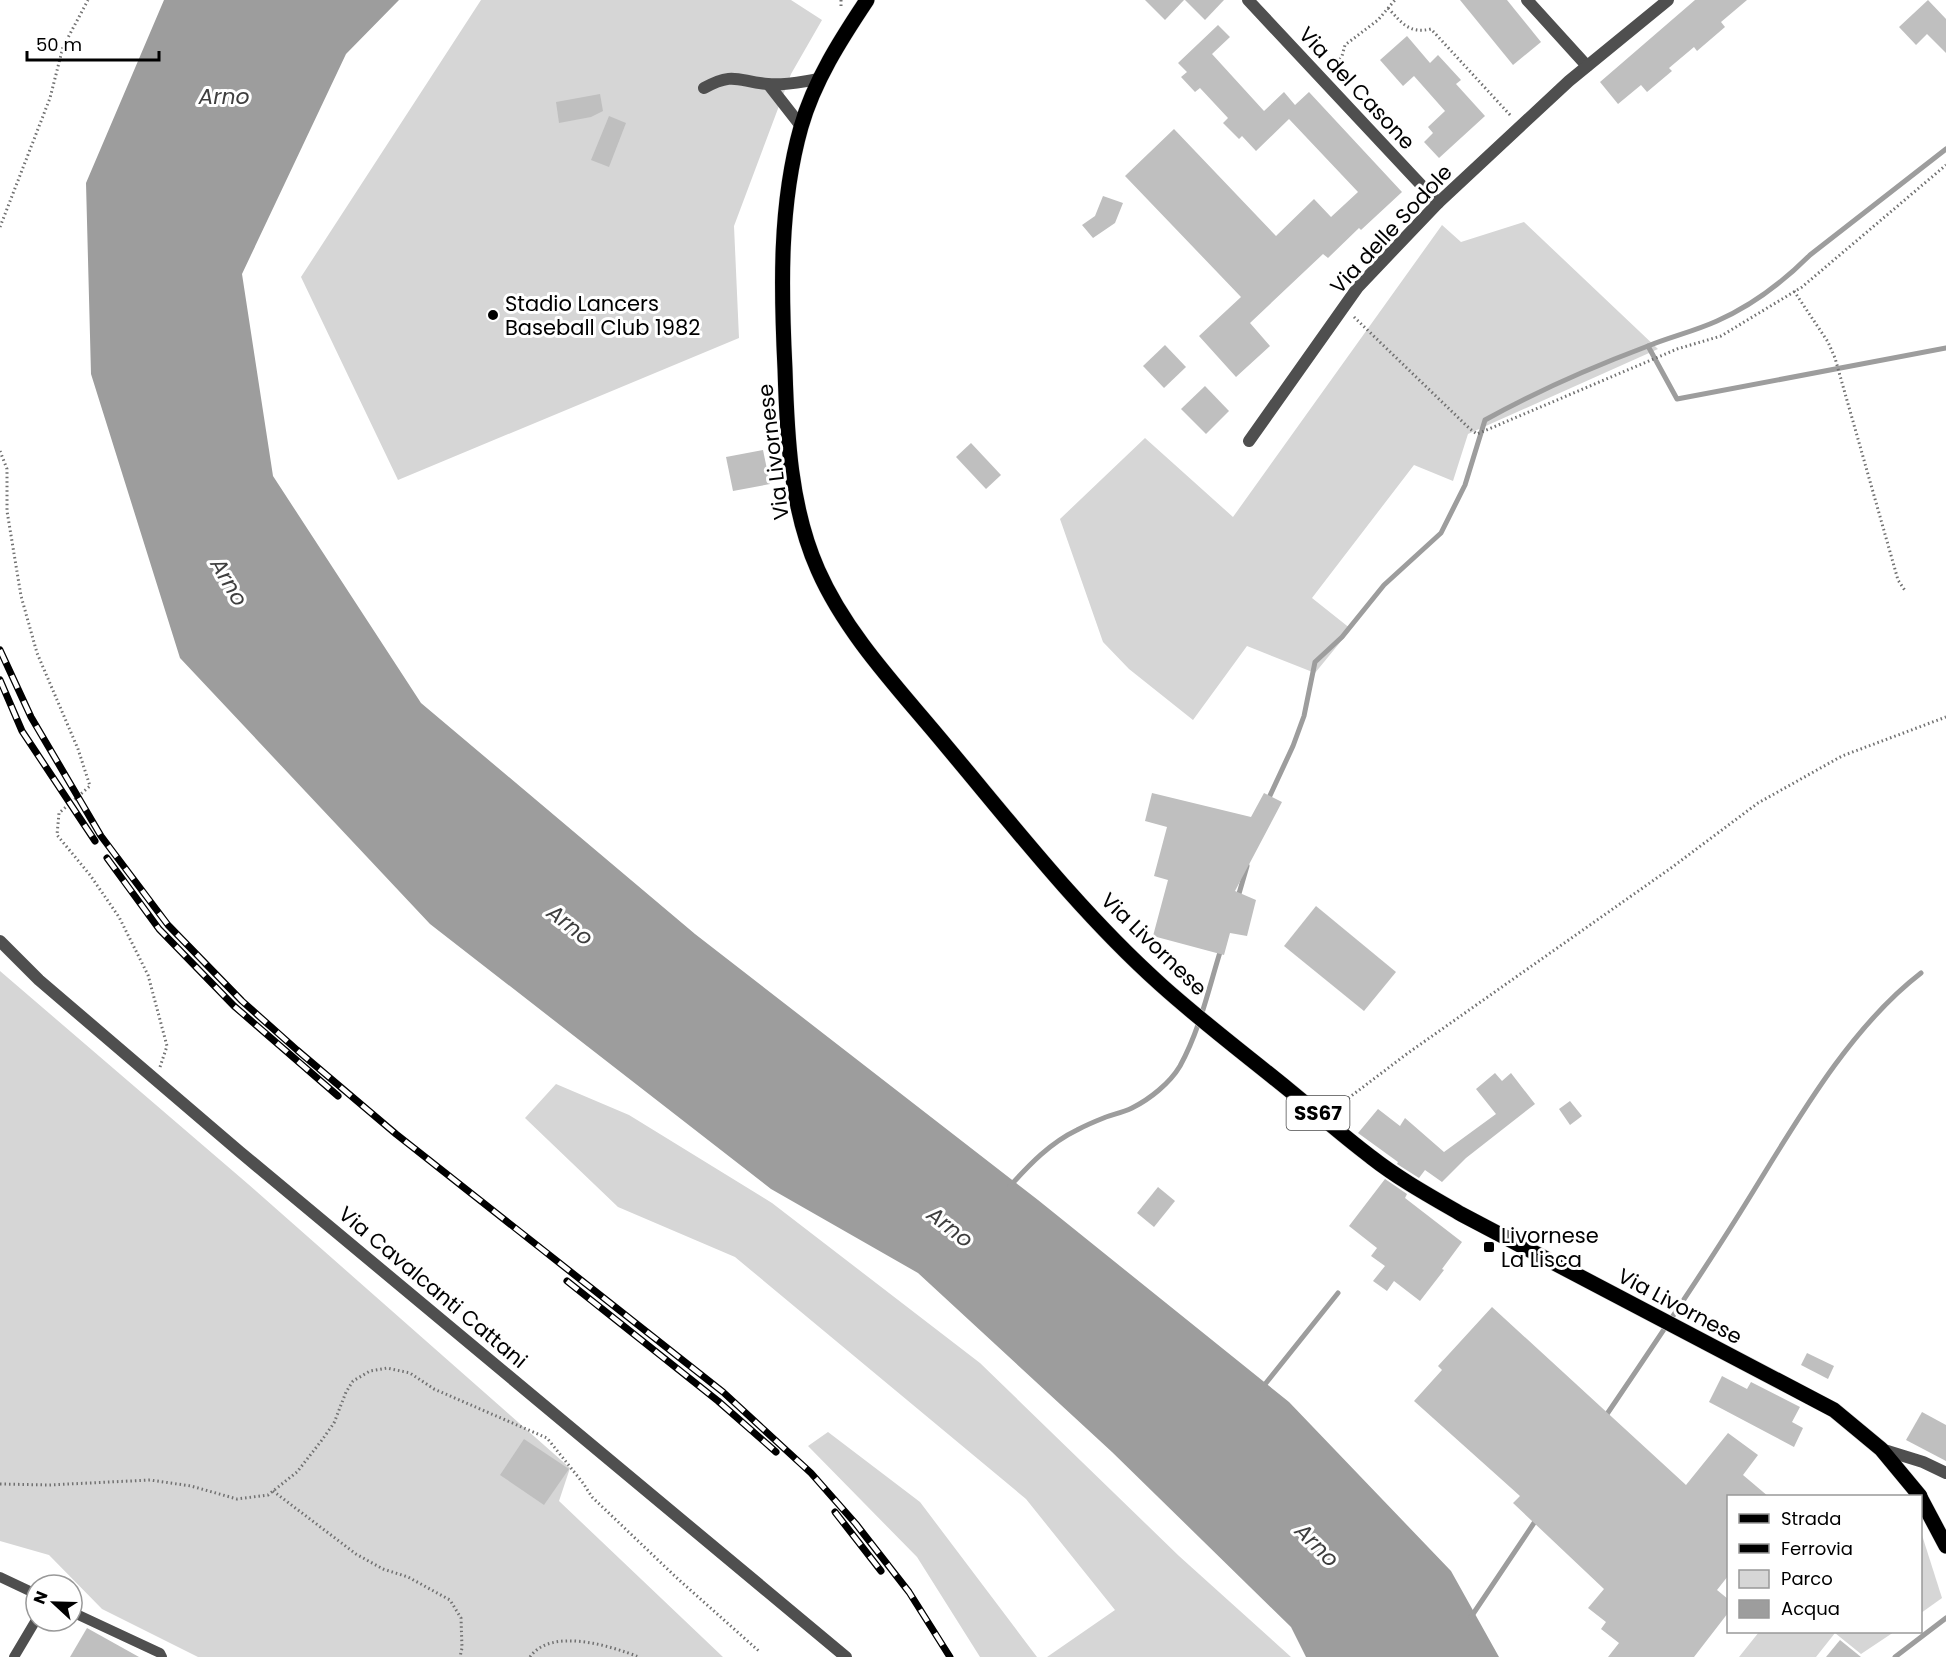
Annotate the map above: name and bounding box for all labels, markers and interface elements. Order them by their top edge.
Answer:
street label: Via del Casone [1292,20,1422,156]
scale bar [27,24,159,62]
text: 50 m [36,32,82,57]
water label: Arno [197,81,250,112]
street label: Via delle Sodole [1323,158,1459,300]
place label: Stadio Lancers Baseball Club 1982 [505,289,700,342]
marker: Stadio Lancers Baseball Club 1982 [486,308,500,322]
street label: Via Livornese [750,382,796,522]
water label: Arno [202,551,255,612]
street label: Via Livornese [1095,886,1213,1002]
water label: Arno [539,896,600,953]
road number: SS67 [1286,1096,1350,1130]
water label: Arno [919,1198,980,1255]
street label: Via Cavalcanti Cattani [333,1199,533,1375]
place label: Livornese La Lisca [1501,1221,1599,1274]
marker: Livornese La Lisca [1482,1240,1496,1254]
street label: Via Livornese [1613,1261,1747,1351]
legend [1727,1495,1922,1633]
text: Strada [1781,1506,1841,1531]
water label: Arno [1287,1515,1346,1574]
text: Ferrovia [1781,1536,1853,1561]
text: Parco [1781,1566,1833,1591]
north arrow [24,1573,84,1633]
text: N [28,1588,53,1607]
text: Acqua [1781,1596,1840,1621]

